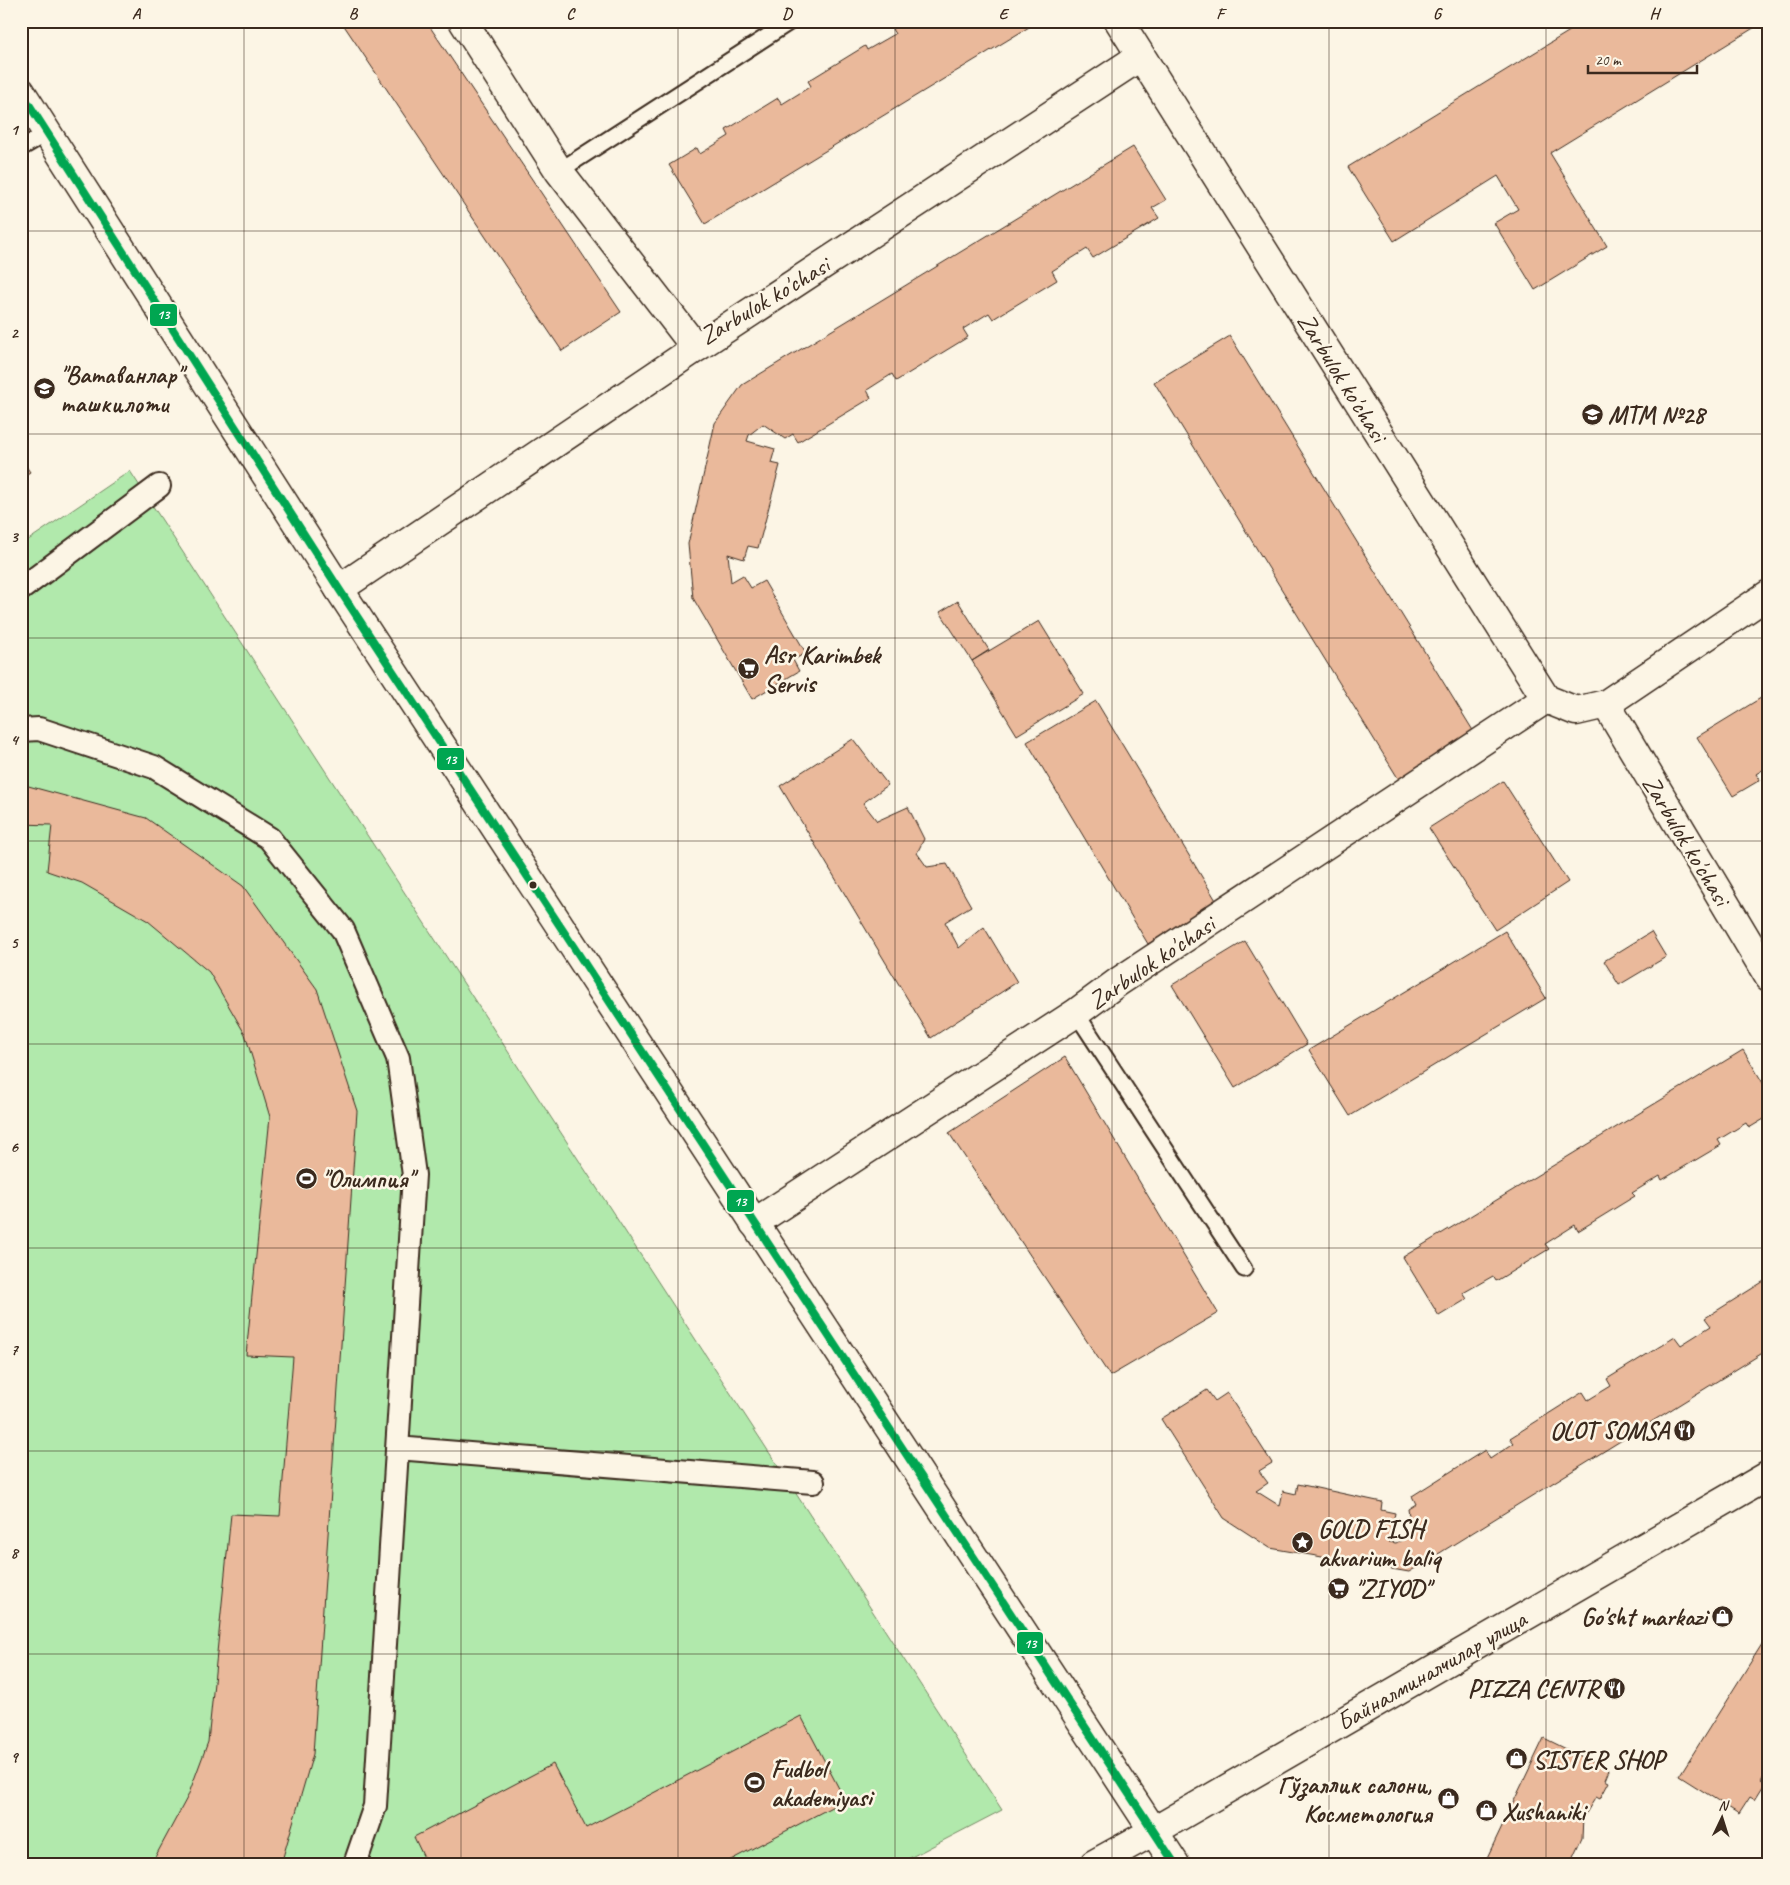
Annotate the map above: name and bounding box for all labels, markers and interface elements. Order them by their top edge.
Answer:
text: A [132,4,142,24]
text: B [349,4,359,24]
text: C [566,4,576,24]
text: D [782,4,793,24]
text: E [999,4,1010,24]
text: F [1216,4,1227,24]
text: G [1433,4,1443,24]
text: H [1649,4,1661,24]
scale bar [1588,42,1696,74]
text: 20 m [1595,51,1622,70]
text: 1 [10,120,19,140]
street label: Zarbulok ko'chasi [694,248,838,352]
line badge: 13 [149,303,178,327]
text: 13 [157,306,171,323]
street label: Zarbulok ko'chasi [1290,307,1396,451]
text: 2 [10,323,19,343]
place label: "Ватаванлар" ташкилоти [60,359,187,420]
school or university icon: "Ватаванлар" ташкилоти [32,376,56,400]
place label: MTM №28 [1608,399,1707,431]
school or university icon: MTM №28 [1580,402,1604,426]
text: 3 [10,527,19,547]
place label: Asr Karimbek Servis [764,639,883,700]
supermarket icon: Asr Karimbek Servis [736,656,760,680]
text: 4 [10,730,19,750]
line badge: 13 [436,747,465,771]
text: 13 [444,751,458,768]
street label: Zarbulok ko'chasi [1635,770,1739,914]
unlabelled marker [528,880,538,890]
street label: Zarbulok ko'chasi [1082,907,1224,1017]
text: 5 [11,933,20,953]
text: 6 [10,1137,19,1157]
place label: "Олимпия" [322,1163,419,1195]
sports icon: "Олимпия" [294,1166,318,1190]
line badge: 13 [726,1189,755,1213]
text: 13 [734,1193,748,1210]
text: 7 [10,1340,19,1360]
place label: OLOT SOMSA [1550,1415,1671,1447]
restaurant icon: OLOT SOMSA [1673,1418,1697,1442]
place label: GOLD FISH akvarium baliq [1318,1513,1442,1574]
place icon: GOLD FISH akvarium baliq [1290,1530,1314,1554]
text: 8 [10,1543,19,1563]
place label: "ZIYOD" [1355,1573,1435,1605]
supermarket icon: "ZIYOD" [1327,1576,1351,1600]
place label: Go'sht markazi [1581,1601,1710,1633]
street label: Байналминалчилар улица [1331,1602,1534,1738]
shop icon: Go'sht markazi [1711,1604,1735,1628]
line badge: 13 [1016,1631,1044,1655]
text: 13 [1024,1635,1038,1652]
place label: PIZZA CENTR [1468,1673,1602,1705]
restaurant icon: PIZZA CENTR [1603,1676,1627,1700]
place label: SISTER SHOP [1533,1744,1668,1776]
text: 9 [10,1747,19,1767]
shop icon: SISTER SHOP [1505,1747,1529,1771]
place label: Fudbol akademiyasi [771,1753,875,1814]
place label: Гўзаллик салони, Косметология [1278,1769,1434,1830]
sports icon: Fudbol akademiyasi [743,1770,767,1794]
shop icon: Гўзаллик салони, Косметология [1436,1786,1460,1810]
north arrow [1698,1792,1748,1842]
place label: Xushaniki [1502,1796,1588,1828]
text: N [1718,1797,1730,1814]
shop icon: Xushaniki [1474,1799,1498,1823]

